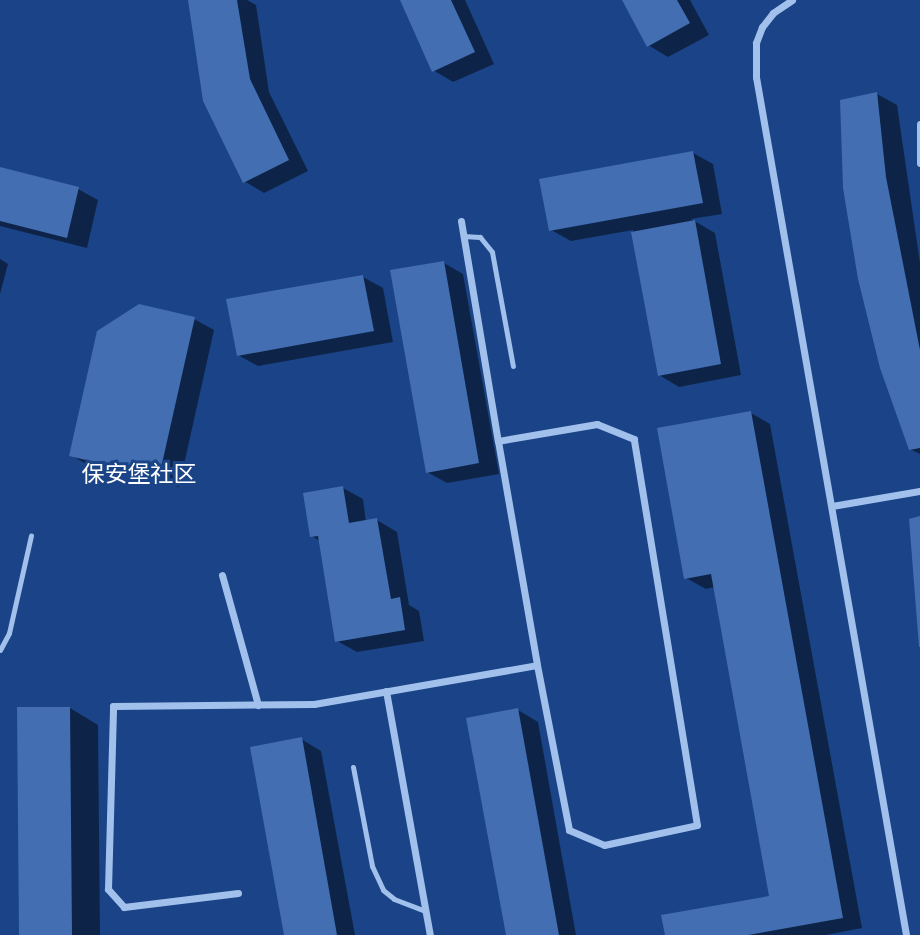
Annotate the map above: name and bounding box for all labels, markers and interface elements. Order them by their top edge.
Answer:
district label: 保安堡社区 [82,460,196,488]

